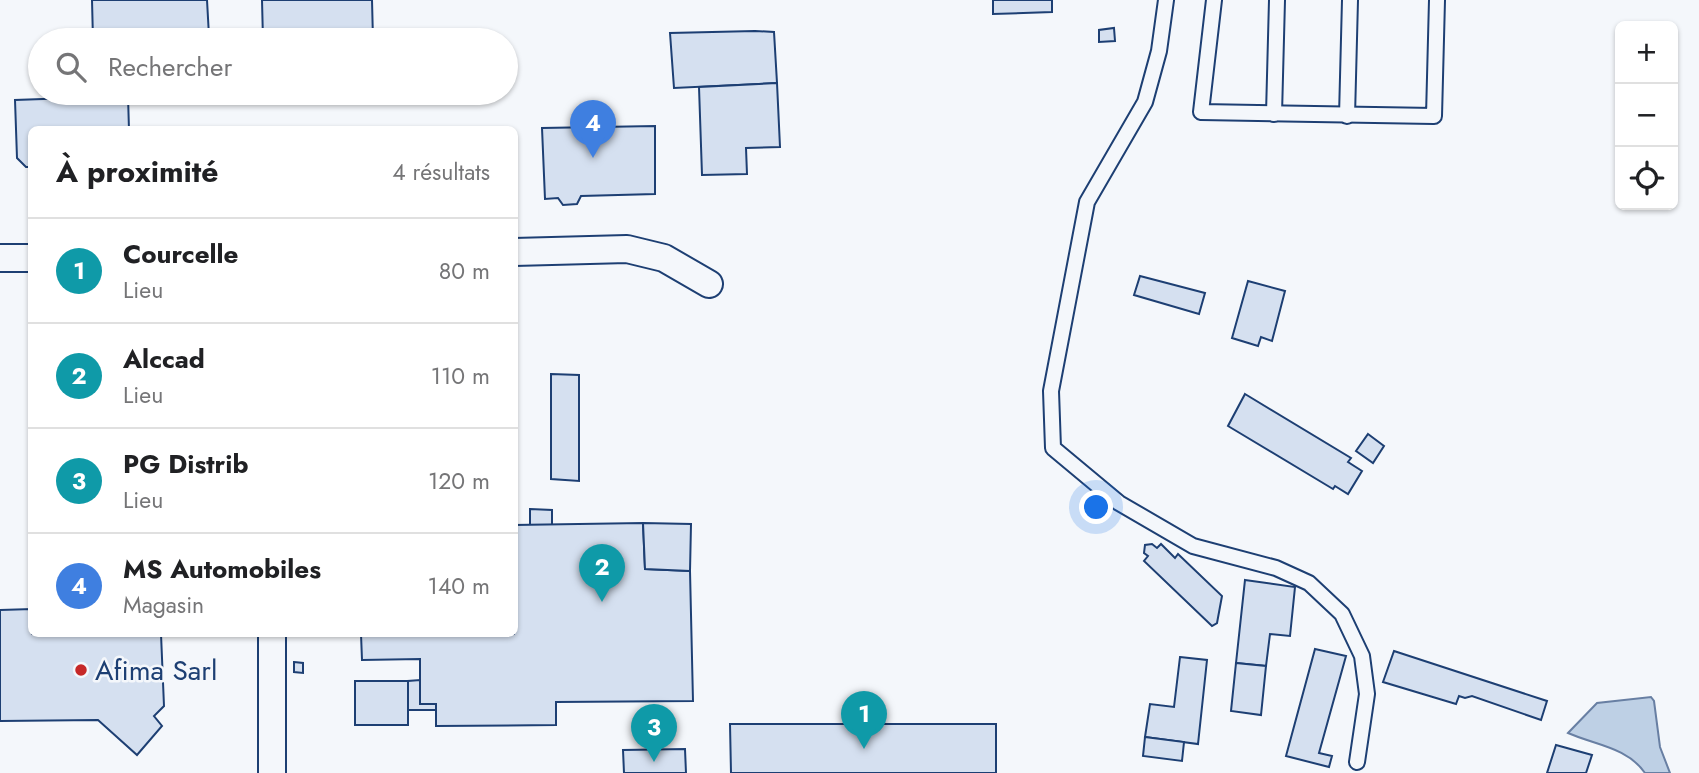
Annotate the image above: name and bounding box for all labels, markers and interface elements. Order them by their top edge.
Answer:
map controls [1615,21,1678,210]
button: + [1615,21,1678,84]
search box [28,28,518,105]
icon: search [52,48,90,86]
text: Rechercher [108,48,232,86]
button: − [1615,84,1678,147]
pin: 4 [570,100,616,158]
button: locate [1615,147,1678,210]
text: À proximité [56,150,219,193]
text: 4 résultats [392,155,490,189]
text: Courcelle [123,235,239,273]
text: 1 [73,254,85,288]
text: 80 m [439,254,490,288]
text: Lieu [123,273,163,307]
text: Alccad [123,340,205,378]
text: 2 [71,359,87,393]
text: 110 m [431,359,490,393]
text: Lieu [123,378,163,412]
text: PG Distrib [123,445,248,483]
text: 3 [72,464,86,498]
text: 120 m [428,464,490,498]
text: Lieu [123,483,163,517]
your location [1079,490,1113,524]
pin: 2 [579,544,625,602]
text: MS Automobiles [123,550,321,588]
text: 4 [71,569,87,603]
text: 140 m [428,569,490,603]
text: Magasin [123,588,204,622]
place label: Afima Sarl [95,650,217,691]
marker: Afima Sarl [73,662,89,678]
pin: 1 [841,691,887,749]
pin: 3 [631,704,677,762]

